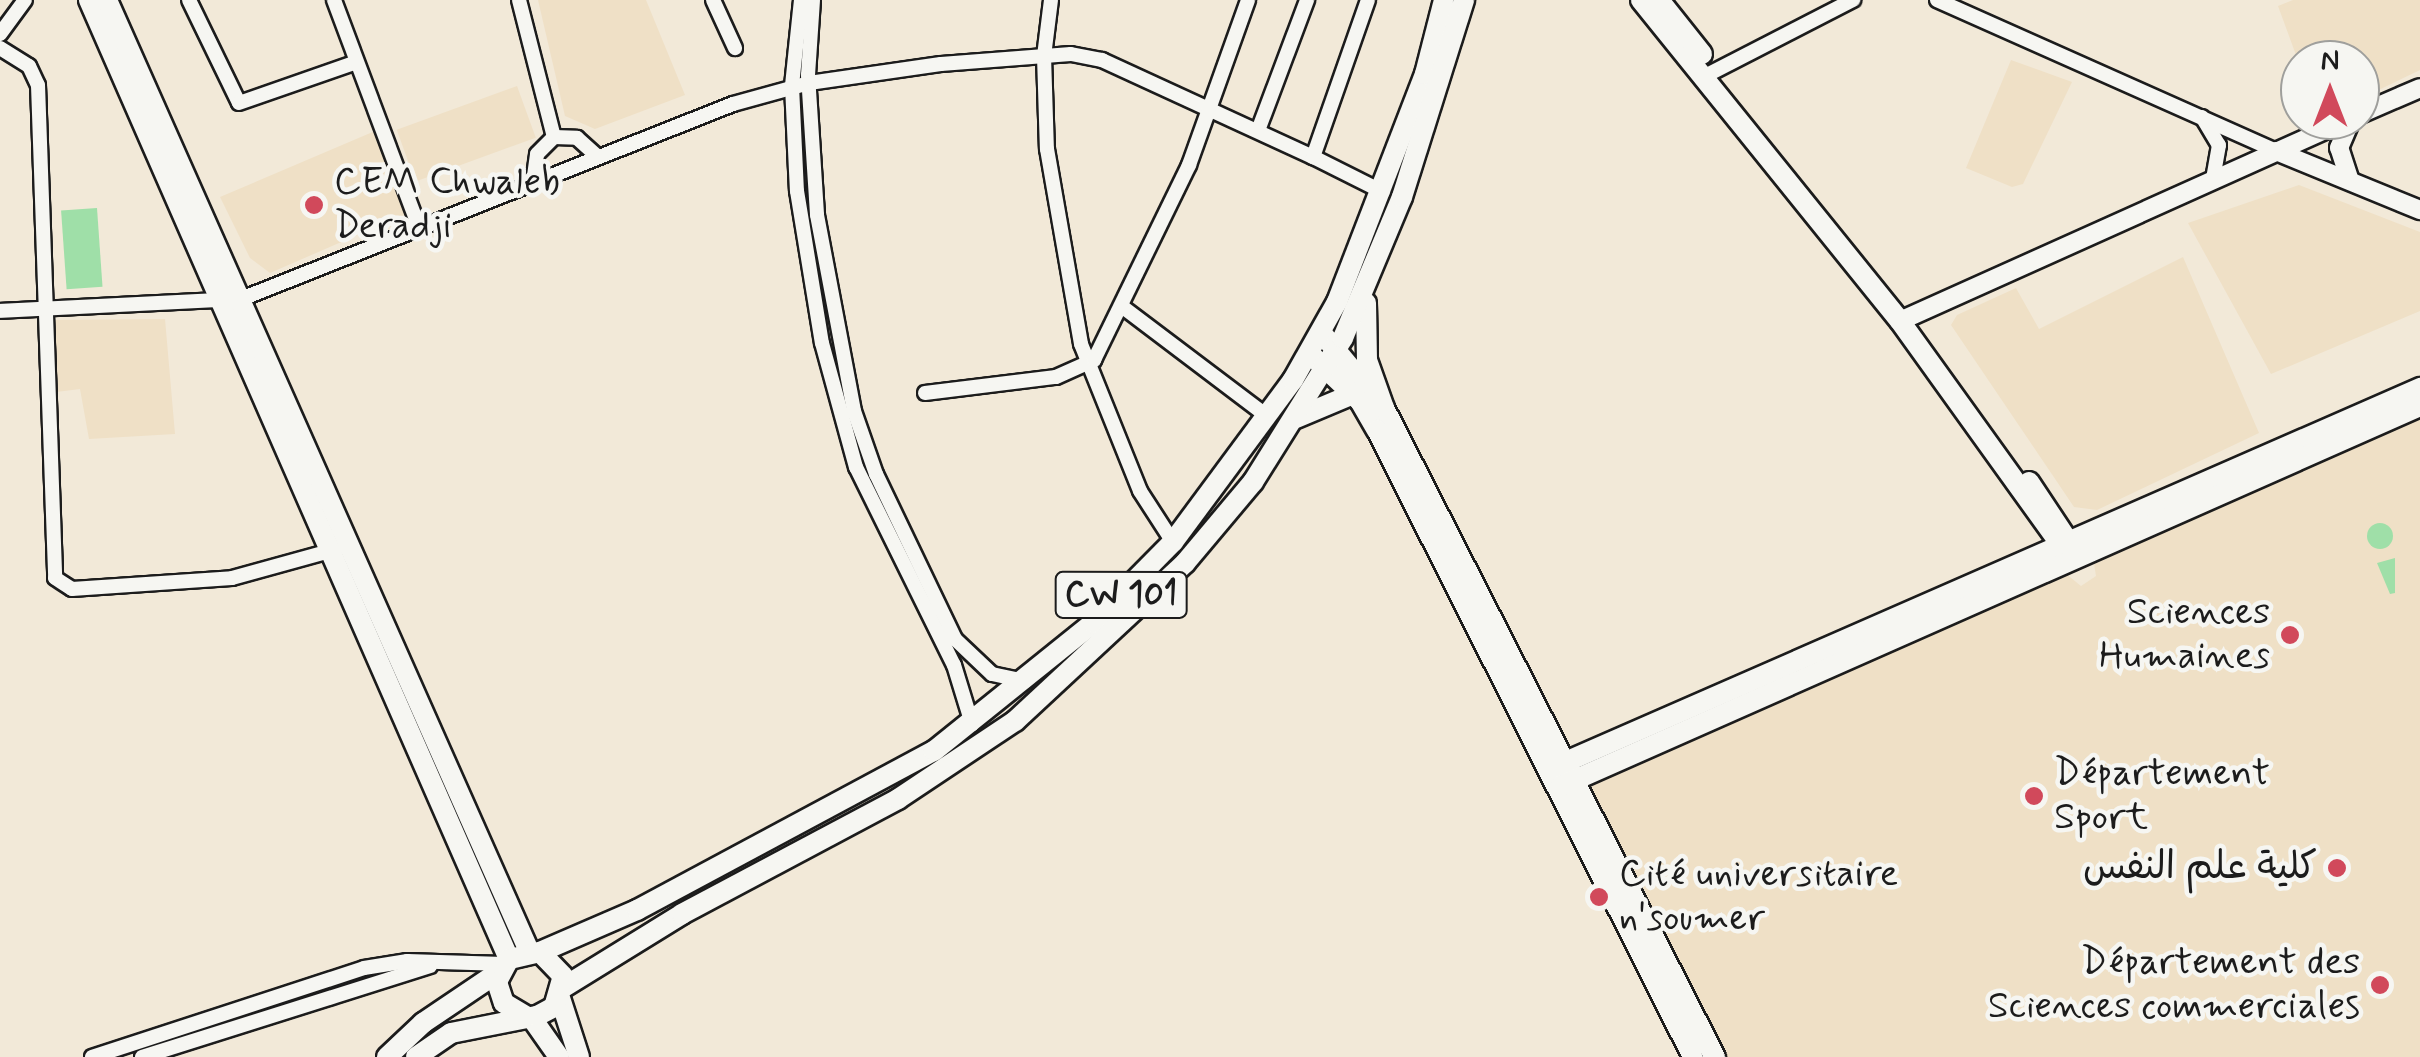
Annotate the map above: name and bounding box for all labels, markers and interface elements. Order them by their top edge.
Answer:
north arrow [2280,40,2380,140]
text: N [2321,43,2339,80]
place label: CEM Chwaleb Deradji [334,160,575,250]
marker: CEM Chwaleb Deradji [303,194,325,216]
road number: CW 101 [1054,565,1188,625]
place label: Sciences Humaines [2099,590,2270,679]
marker: Sciences Humaines [2279,624,2301,646]
place label: Département Sport [2054,751,2270,841]
marker: Département Sport [2023,785,2045,807]
place label: كلية علم النفس [2083,845,2317,891]
place label: Cité universitaire n'soumer [1619,852,1898,942]
marker: كلية علم النفس [2326,857,2348,879]
marker: Cité universitaire n'soumer [1588,886,1610,908]
place label: Département des Sciences commerciales [1976,940,2360,1030]
marker: Département des Sciences commerciales [2369,974,2391,996]

